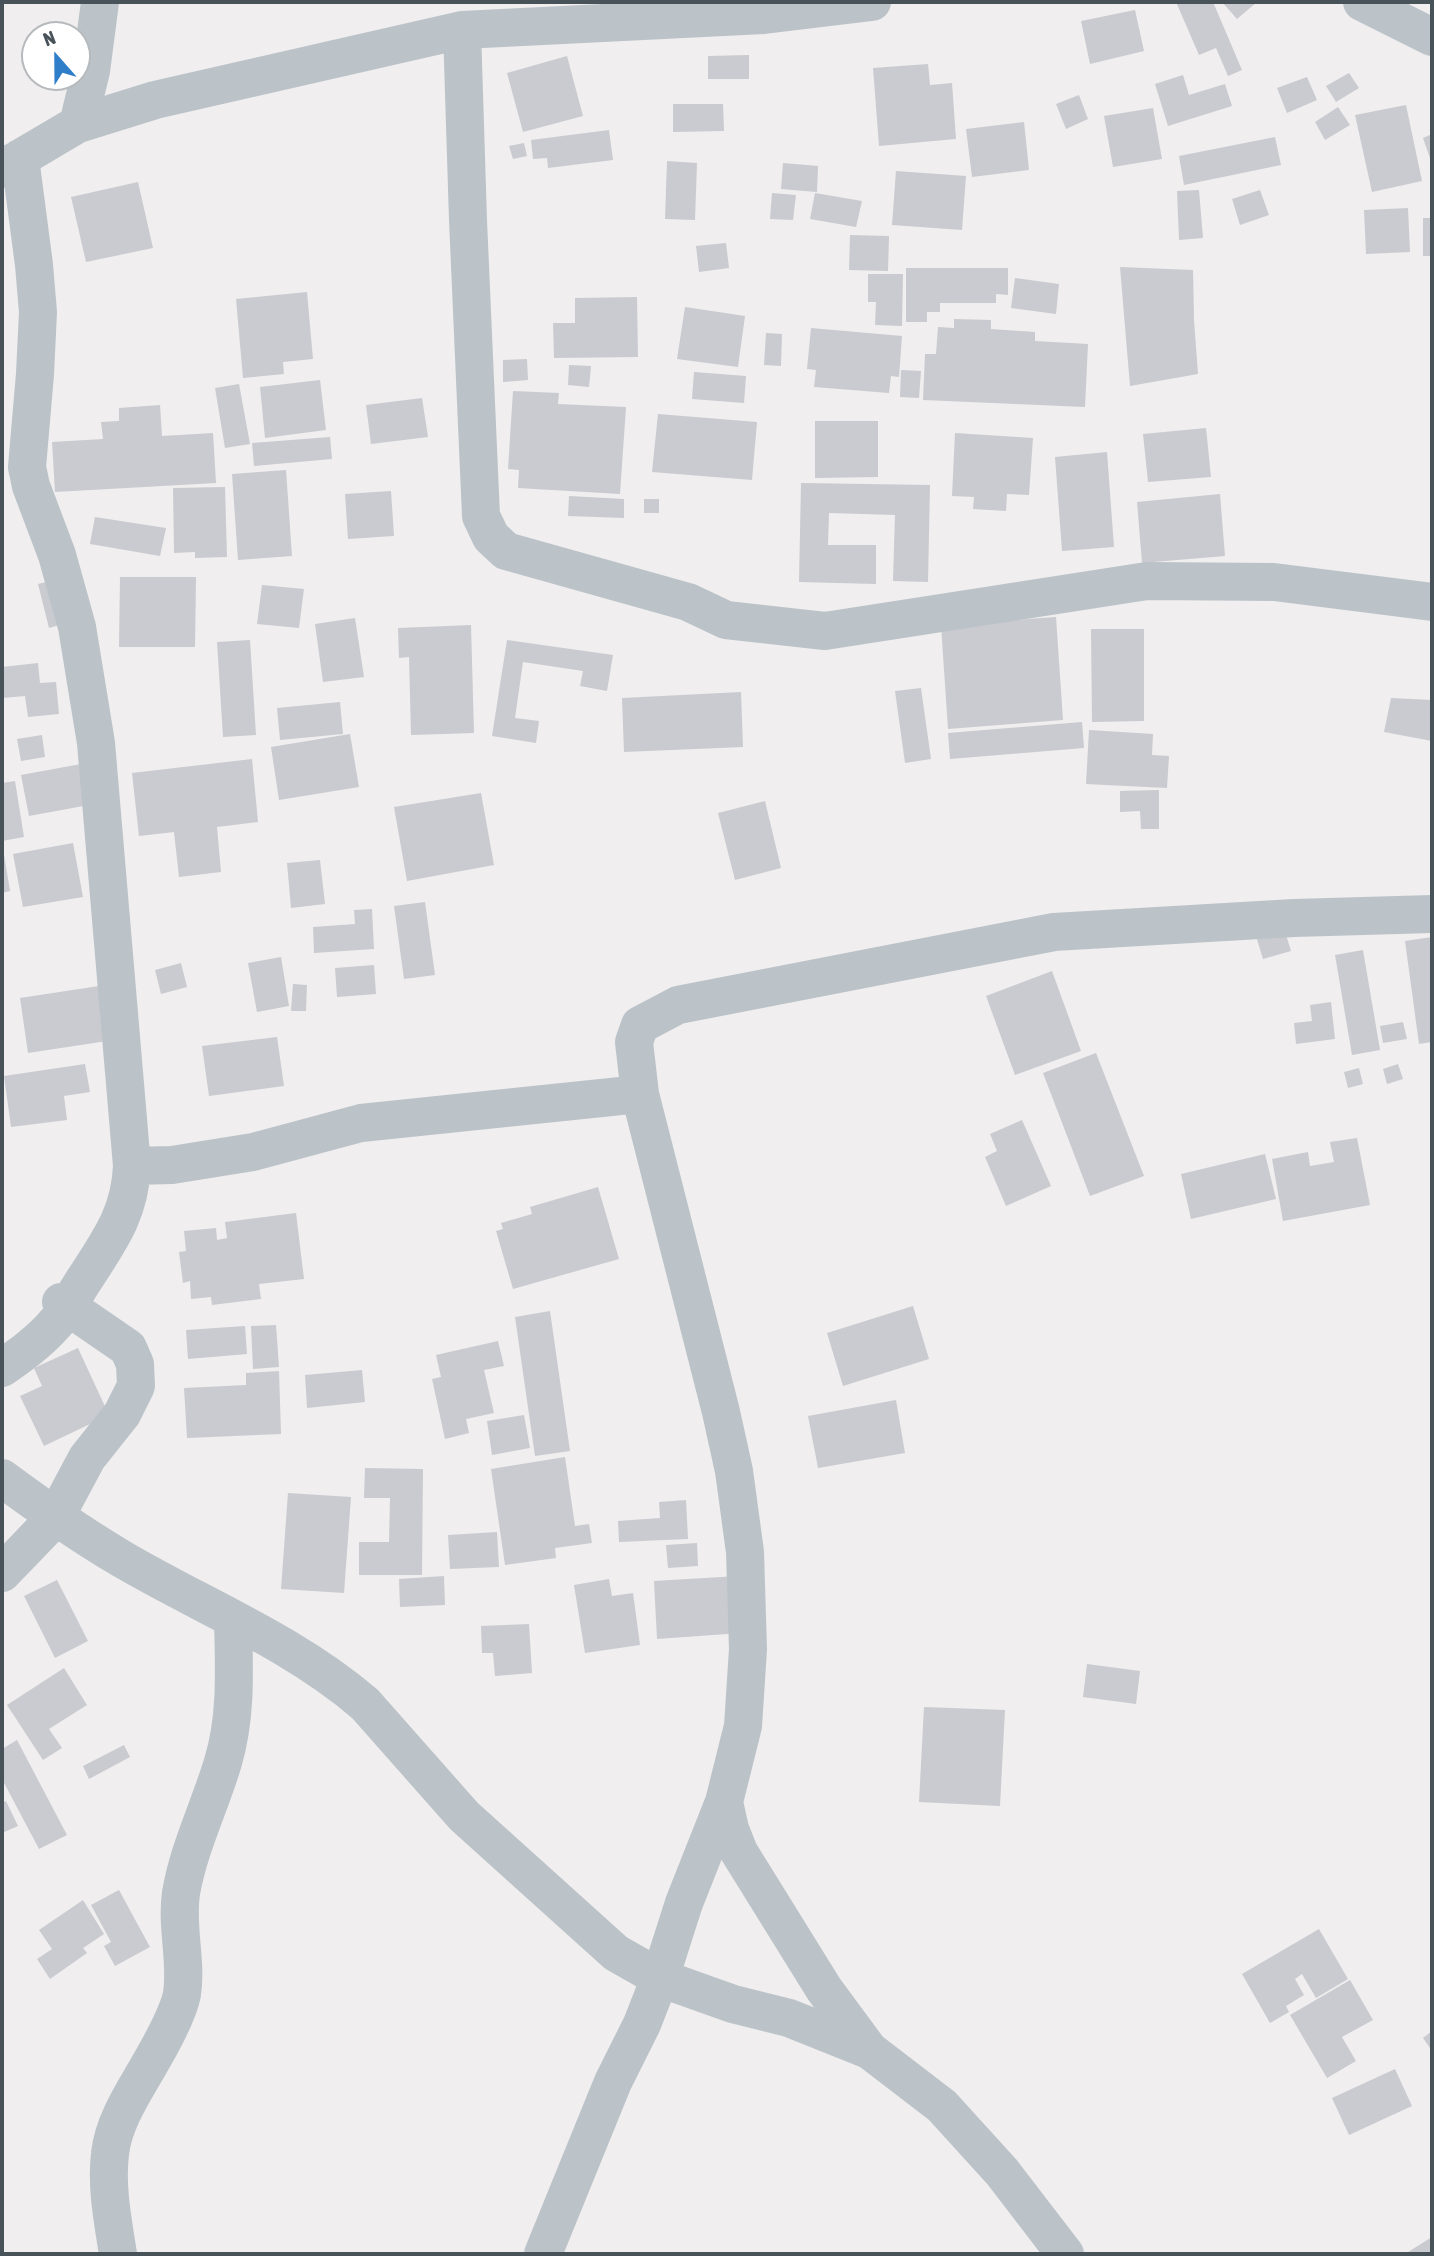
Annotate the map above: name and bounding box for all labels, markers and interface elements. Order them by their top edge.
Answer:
north arrow [21,21,91,91]
text: N [40,26,58,51]

